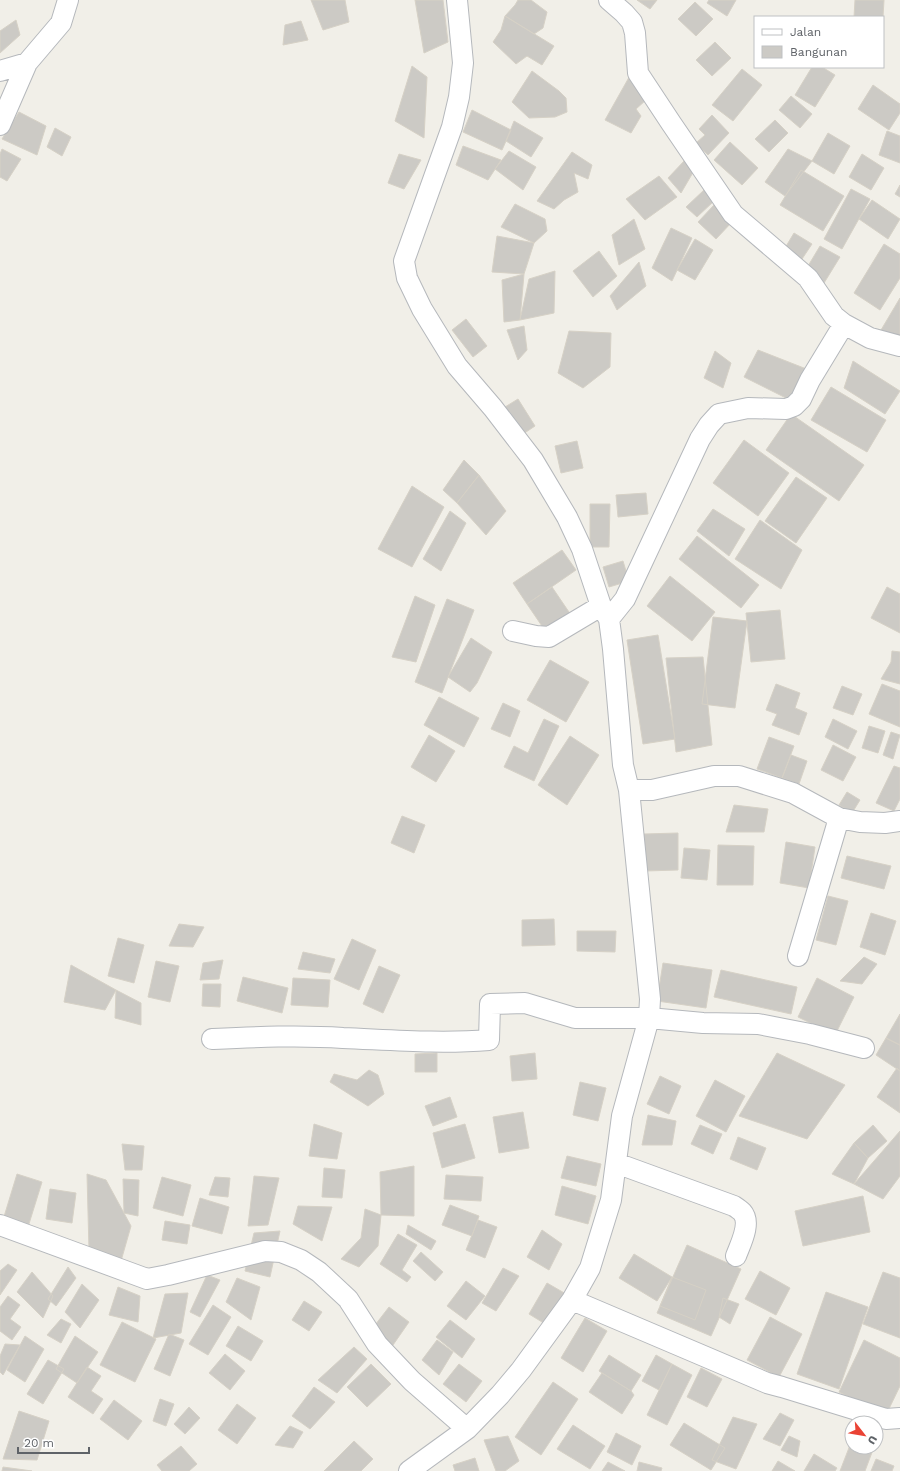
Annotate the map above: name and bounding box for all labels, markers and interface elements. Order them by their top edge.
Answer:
legend [754,16,884,68]
text: Jalan [790,25,821,39]
text: Bangunan [790,45,848,59]
north arrow [844,1415,884,1455]
scale bar [18,1429,89,1455]
text: U [864,1433,880,1447]
text: 20 m [24,1436,54,1450]

